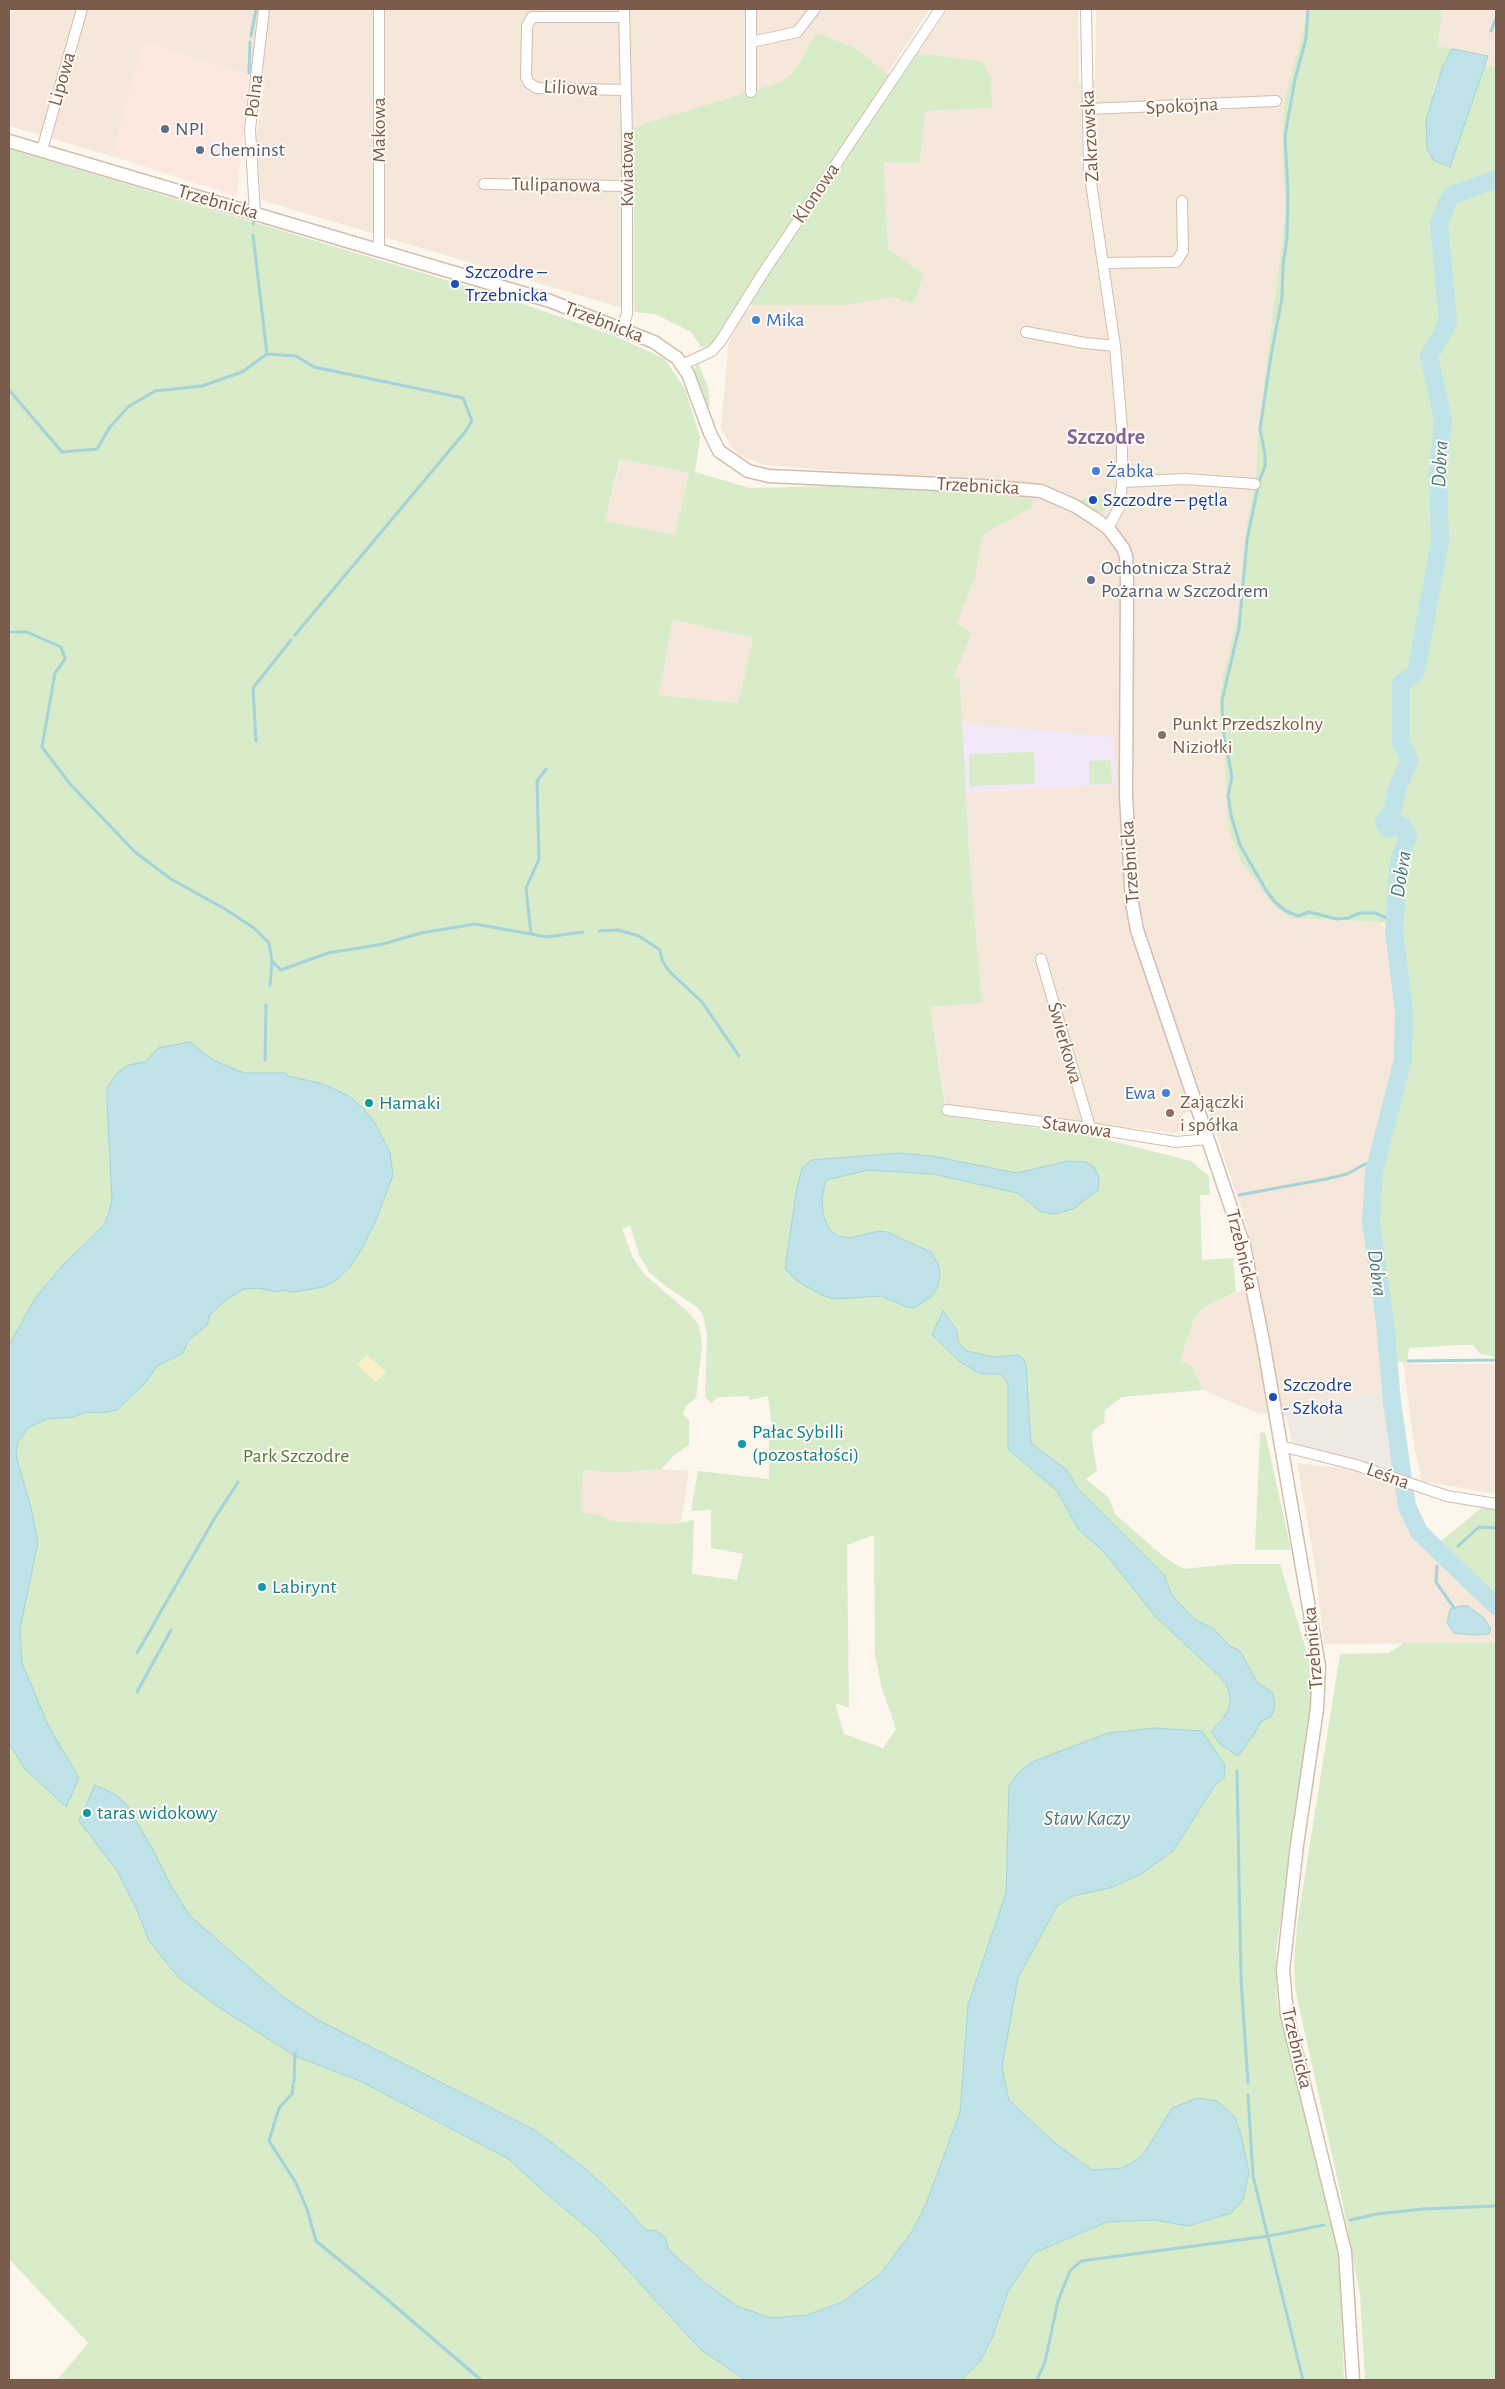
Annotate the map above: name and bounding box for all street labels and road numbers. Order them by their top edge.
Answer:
street label: Lipowa [43,49,81,109]
street label: Polna [239,73,269,119]
street label: Liliowa [543,75,599,101]
street label: Zakrzowska [1076,90,1104,182]
street label: Spokojna [1145,92,1219,120]
street label: Makowa [367,97,391,163]
street label: Kwiatowa [615,131,639,207]
street label: Klonowa [787,158,845,228]
street label: Tulipanowa [511,172,601,198]
street label: Trzebnicka [175,179,261,225]
street label: Trzebnicka [561,296,647,348]
street label: Trzebnicka [936,472,1020,500]
street label: Trzebnicka [1115,820,1145,904]
street label: Świerkowa [1042,999,1088,1087]
street label: Stawowa [1041,1110,1113,1144]
street label: Trzebnicka [1220,1207,1264,1293]
street label: Leśna [1363,1457,1413,1495]
street label: Trzebnicka [1297,1606,1329,1690]
street label: Trzebnicka [1276,2005,1318,2091]

